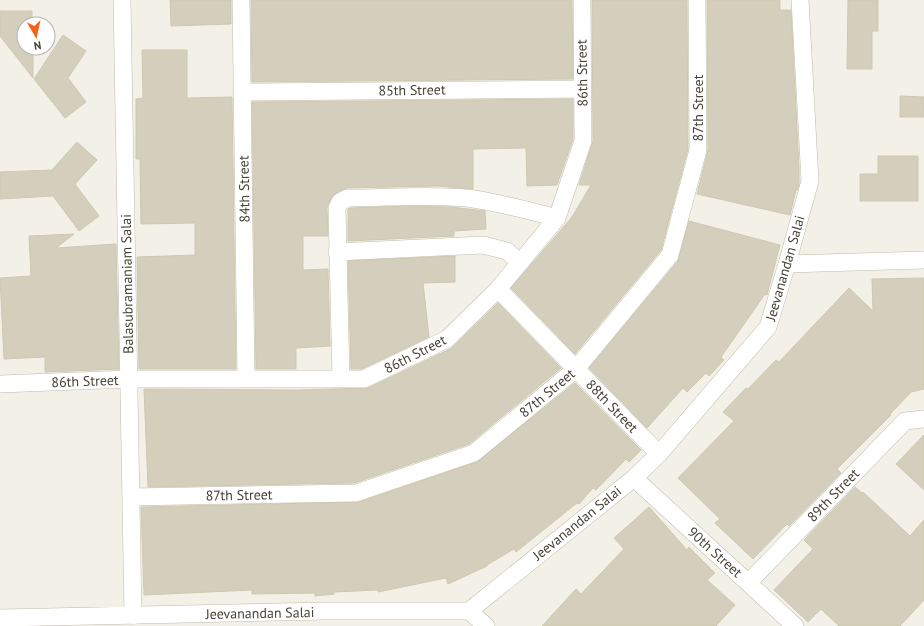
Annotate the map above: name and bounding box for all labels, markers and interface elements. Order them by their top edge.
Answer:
north arrow [16,16,56,56]
text: N [33,38,42,53]
street label: 86th Street [572,39,592,107]
street label: 87th Street [689,74,707,141]
street label: 85th Street [378,80,446,100]
street label: 84th Street [234,155,254,223]
street label: Jeevanandan Salai [761,213,809,324]
street label: Balasubramaniam Salai [117,214,137,354]
street label: 86th Street [381,331,449,377]
street label: 87th Street [516,364,579,421]
street label: 86th Street [51,371,119,391]
street label: 88th Street [582,376,642,437]
street label: 89th Street [803,464,863,525]
street label: Jeevanandan Salai [528,482,625,565]
street label: 87th Street [205,485,273,505]
street label: 90th Street [684,523,746,581]
street label: Jeevanandan Salai [204,603,315,623]

